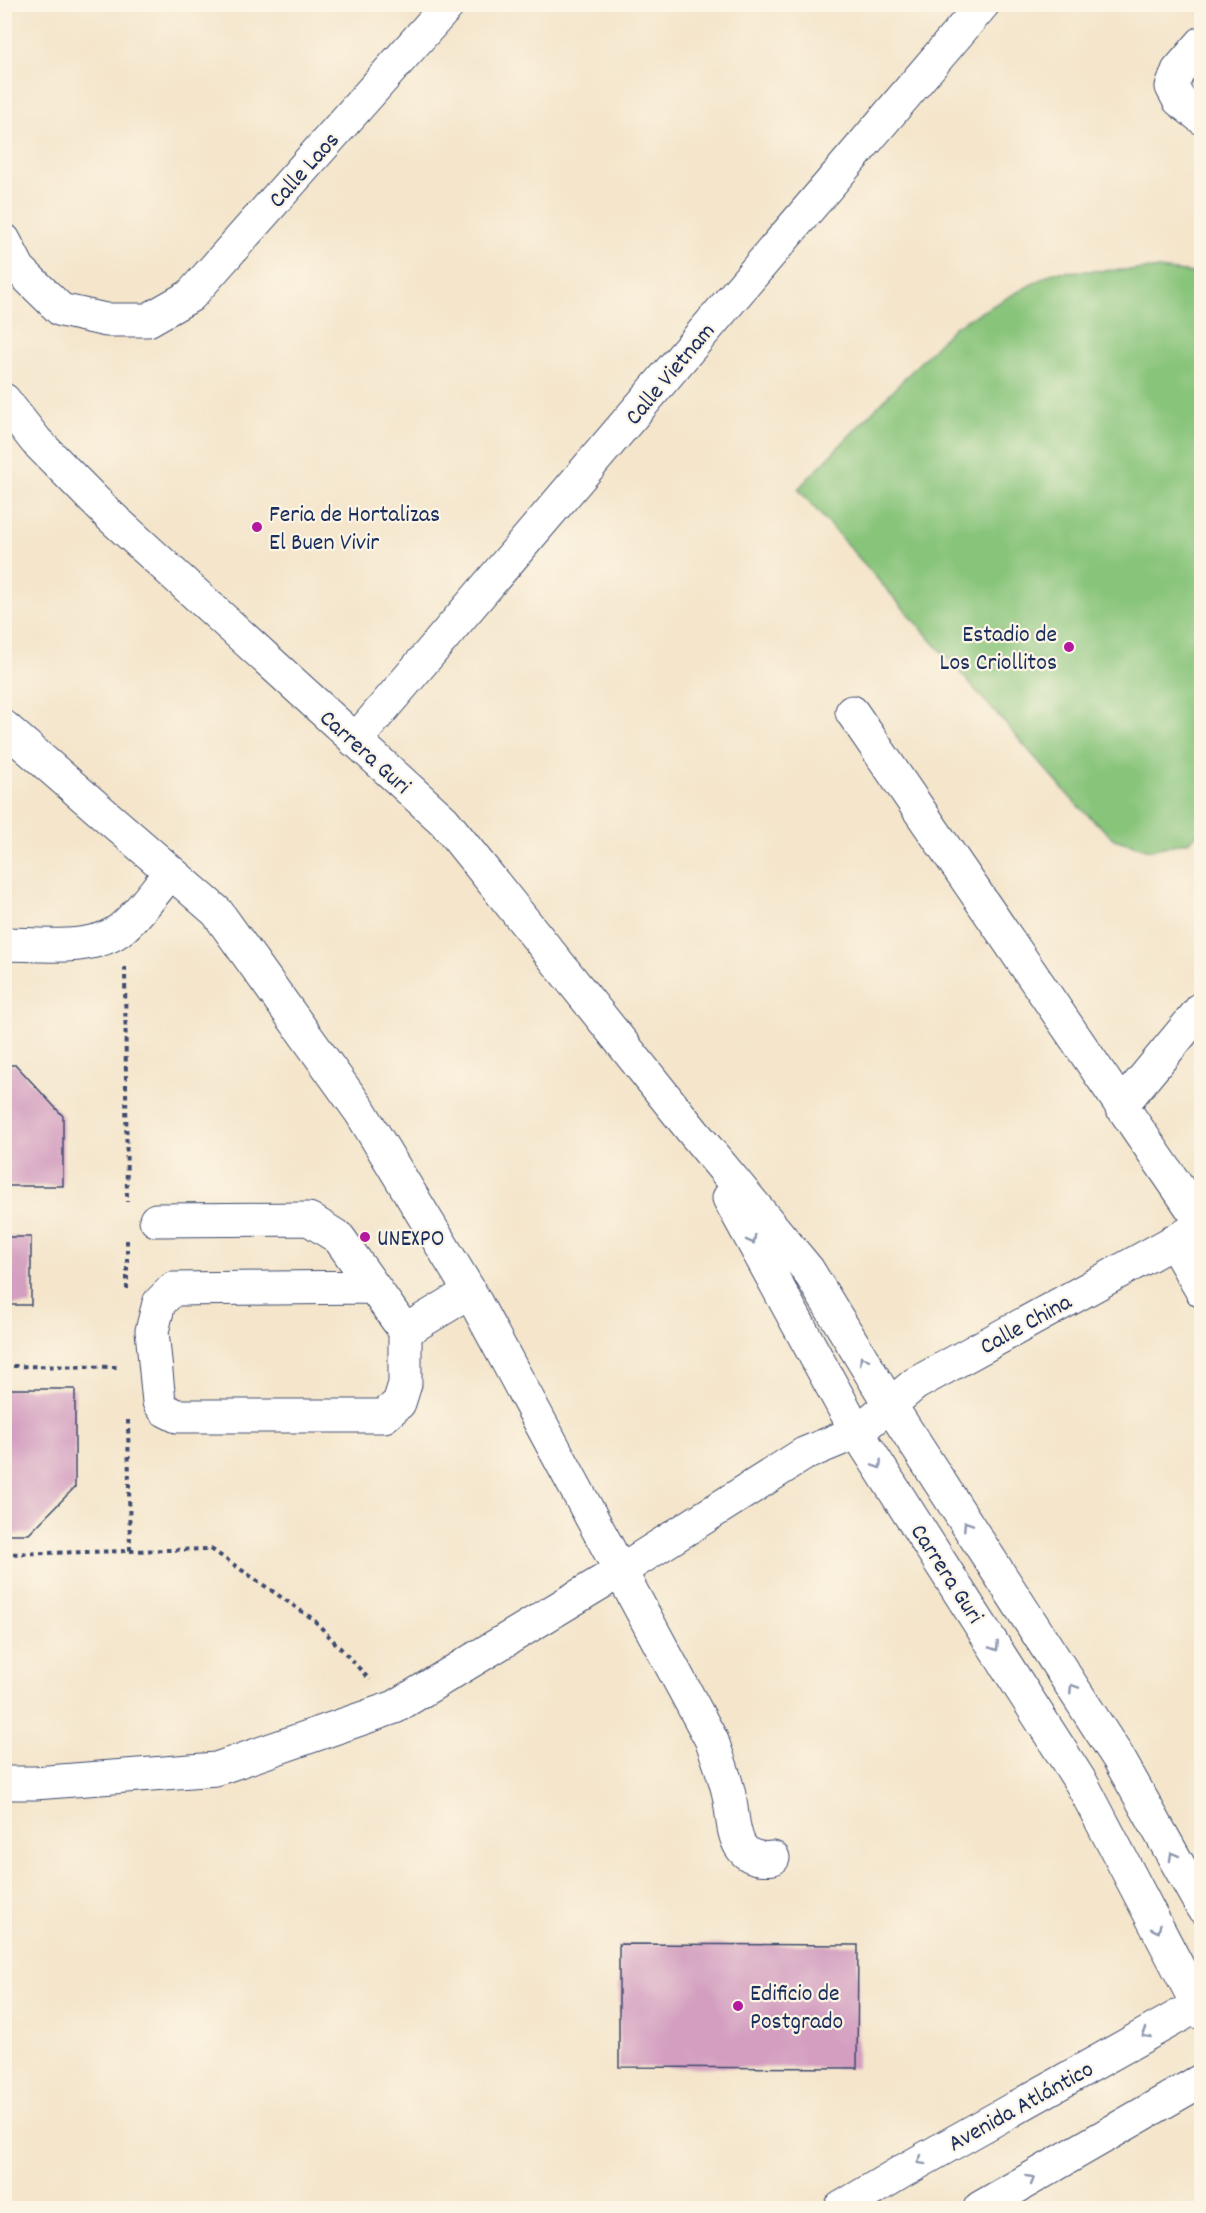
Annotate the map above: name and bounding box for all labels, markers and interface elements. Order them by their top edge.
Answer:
street label: Calle Laos [262,125,349,217]
street label: Calle Vietnam [618,316,724,434]
place label: Feria de Hortalizas El Buen Vivir [269,499,440,561]
marker: Feria de Hortalizas El Buen Vivir [250,520,264,534]
place label: Estadio de Los Criollitos [940,619,1057,681]
marker: Estadio de Los Criollitos [1062,640,1076,654]
street label: Carrera Guri [311,703,417,804]
place label: UNEXPO [377,1223,444,1257]
marker: UNEXPO [358,1230,372,1244]
one-way arrow [745,1234,756,1244]
street label: Calle China [974,1286,1079,1365]
one-way arrow [858,1356,870,1366]
one-way arrow [871,1459,883,1469]
street label: Carrera Guri [900,1518,990,1631]
one-way arrow [963,1521,975,1531]
one-way arrow [987,1641,999,1651]
one-way arrow [1070,1684,1081,1695]
one-way arrow [1169,1852,1180,1862]
one-way arrow [1150,1923,1161,1933]
place label: Edificio de Postgrado [750,1978,843,2040]
marker: Edificio de Postgrado [731,1999,745,2013]
one-way arrow [1142,2027,1152,2038]
street label: Avenida Atlántico [943,2054,1100,2162]
one-way arrow [917,2154,927,2165]
one-way arrow [1024,2175,1035,2186]

